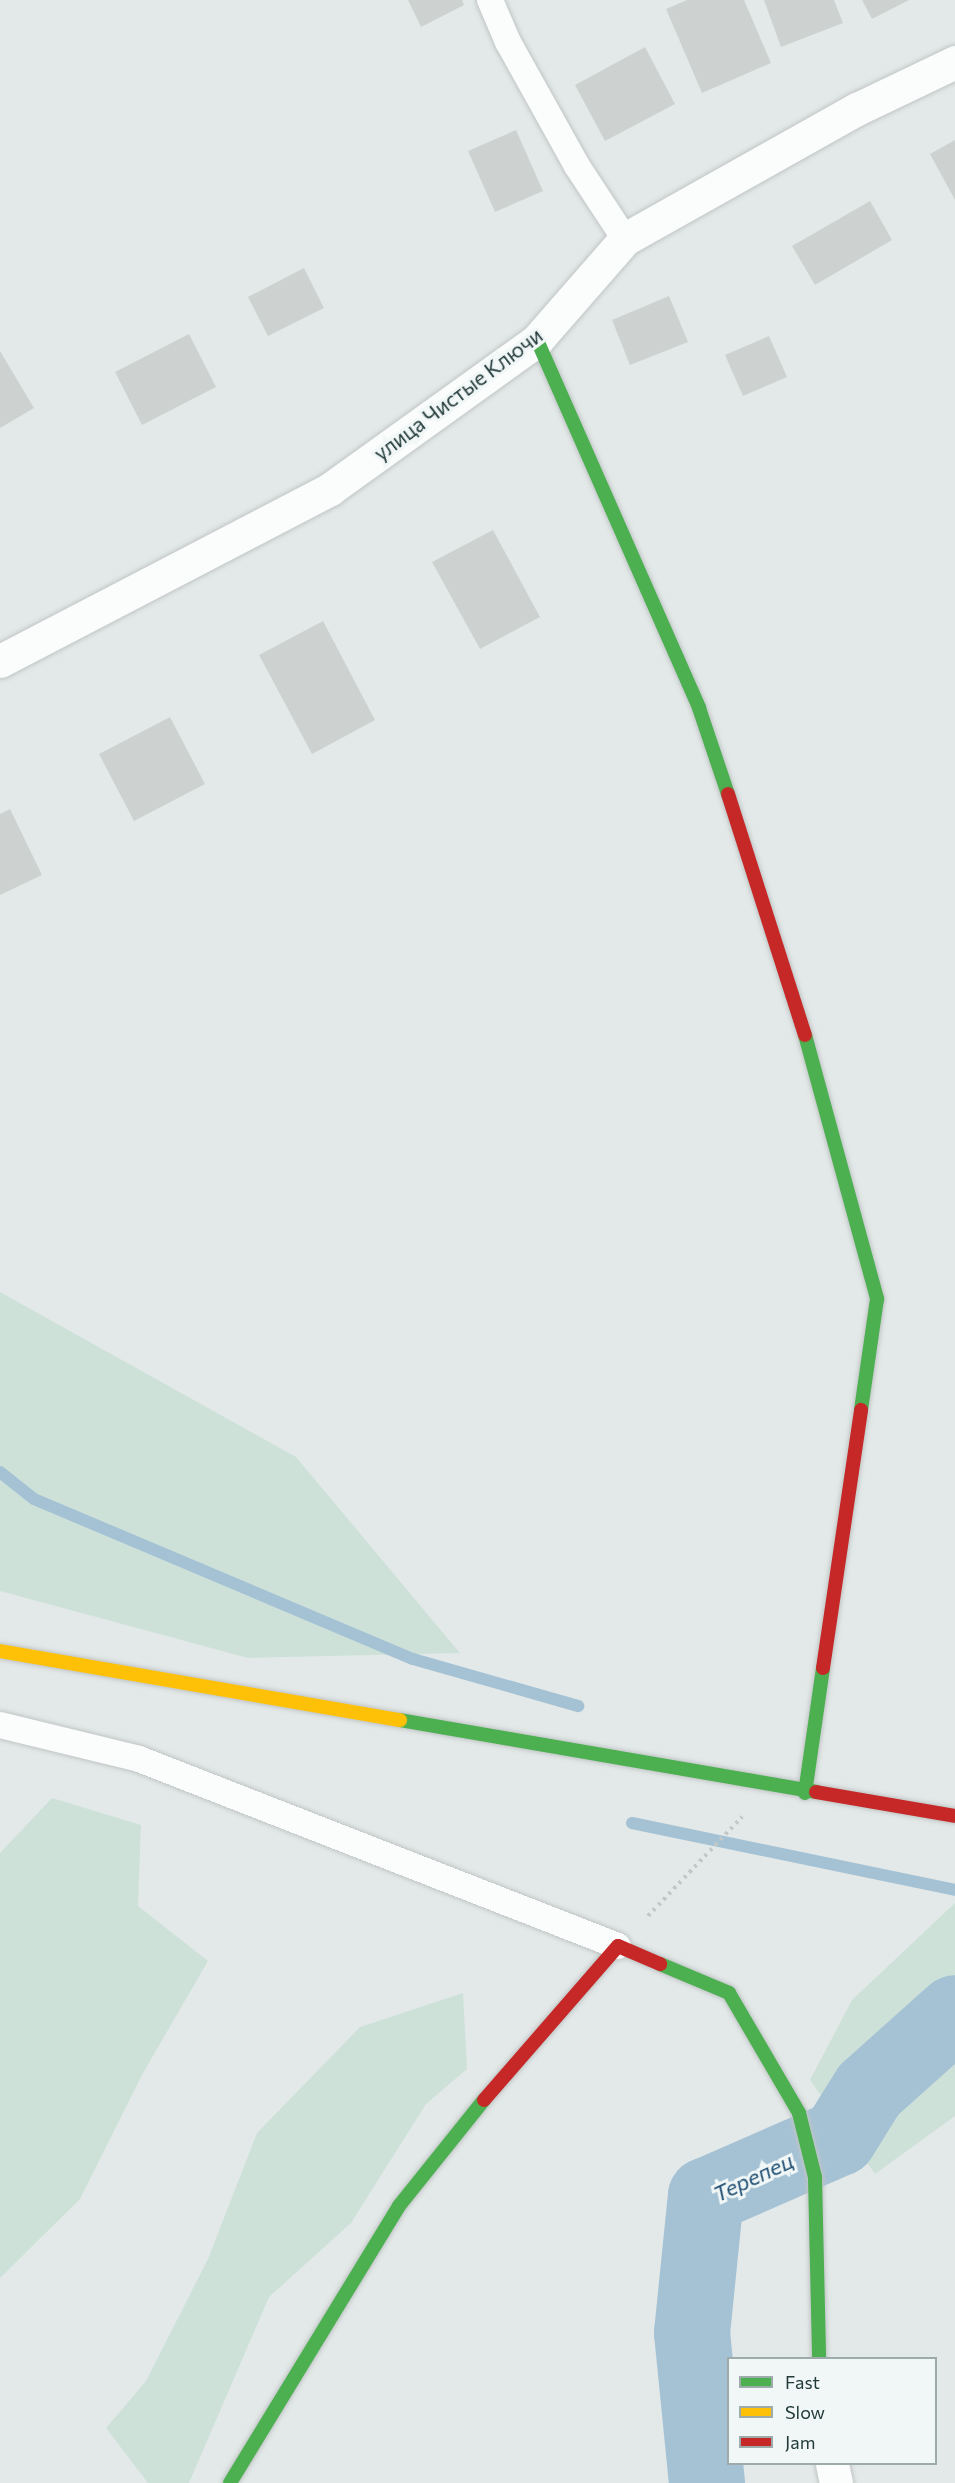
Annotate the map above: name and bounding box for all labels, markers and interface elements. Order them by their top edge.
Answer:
street label: улица Чистые Ключи [369,322,547,466]
water label: Терепец [709,2147,797,2207]
legend [727,2357,937,2465]
text: Fast [785,2371,820,2393]
text: Slow [785,2401,825,2423]
text: Jam [785,2431,815,2453]

